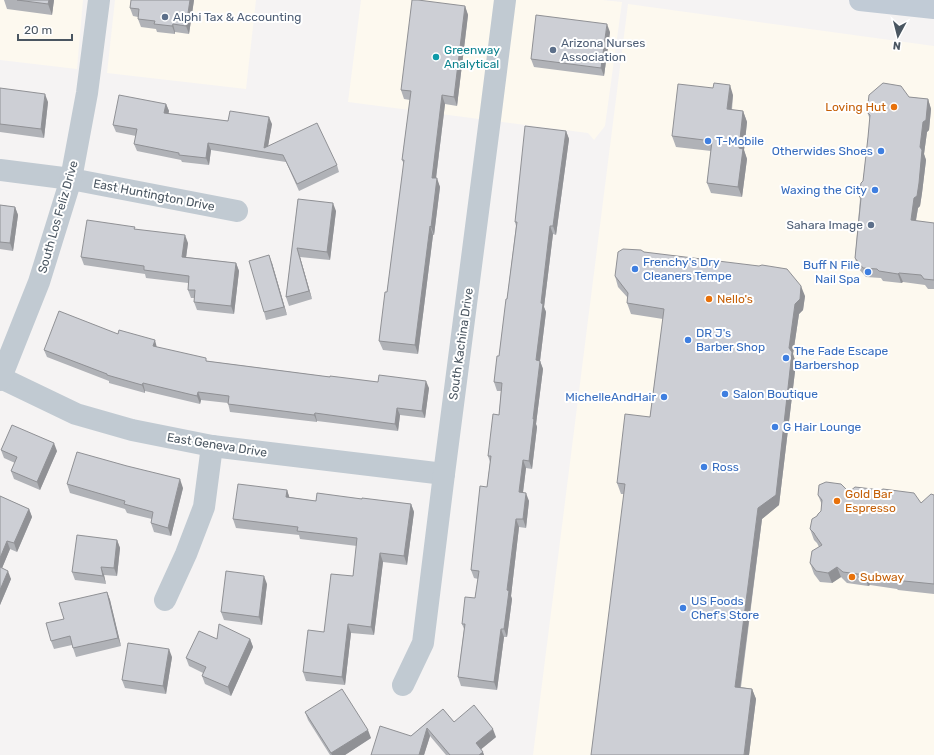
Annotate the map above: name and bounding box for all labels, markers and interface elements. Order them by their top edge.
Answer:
place label: Alphi Tax & Accounting [173,10,301,24]
marker: Alphi Tax & Accounting [160,12,170,22]
scale bar [18,16,72,42]
north arrow [878,16,918,56]
text: 20 m [24,23,52,37]
place label: Arizona Nurses Association [561,36,645,64]
text: N [892,38,902,52]
place label: Greenway Analytical [444,43,500,71]
marker: Arizona Nurses Association [548,45,558,55]
marker: Greenway Analytical [431,52,441,62]
place label: Loving Hut [825,100,886,114]
marker: Loving Hut [889,102,899,112]
place label: T-Mobile [716,134,764,148]
marker: T-Mobile [703,136,713,146]
place label: Otherwides Shoes [772,144,873,158]
marker: Otherwides Shoes [876,146,886,156]
street label: South Los Feliz Drive [35,159,81,275]
street label: East Huntington Drive [92,176,216,214]
place label: Waxing the City [781,183,867,197]
marker: Waxing the City [870,185,880,195]
place label: Sahara Image [787,218,863,232]
marker: Sahara Image [866,220,876,230]
place label: Frenchy's Dry Cleaners Tempe [643,255,732,283]
place label: Buff N File Nail Spa [803,258,860,286]
marker: Frenchy's Dry Cleaners Tempe [630,264,640,274]
marker: Buff N File Nail Spa [863,267,873,277]
street label: South Kachina Drive [446,287,476,401]
place label: Nello's [717,292,753,306]
marker: Nello's [704,294,714,304]
place label: DR J's Barber Shop [696,326,765,354]
marker: DR J's Barber Shop [683,335,693,345]
place label: The Fade Escape Barbershop [794,344,889,372]
marker: The Fade Escape Barbershop [781,353,791,363]
place label: Salon Boutique [733,387,818,401]
marker: Salon Boutique [720,389,730,399]
place label: MichelleAndHair [565,390,656,404]
marker: MichelleAndHair [659,392,669,402]
place label: G Hair Lounge [783,420,862,434]
marker: G Hair Lounge [770,422,780,432]
street label: East Geneva Drive [166,430,268,460]
place label: Ross [712,460,739,474]
marker: Ross [699,462,709,472]
place label: Gold Bar Espresso [845,487,896,515]
marker: Gold Bar Espresso [832,496,842,506]
place label: Subway [860,570,905,584]
marker: Subway [847,572,857,582]
place label: US Foods Chef's Store [691,594,760,622]
marker: US Foods Chef's Store [678,603,688,613]

